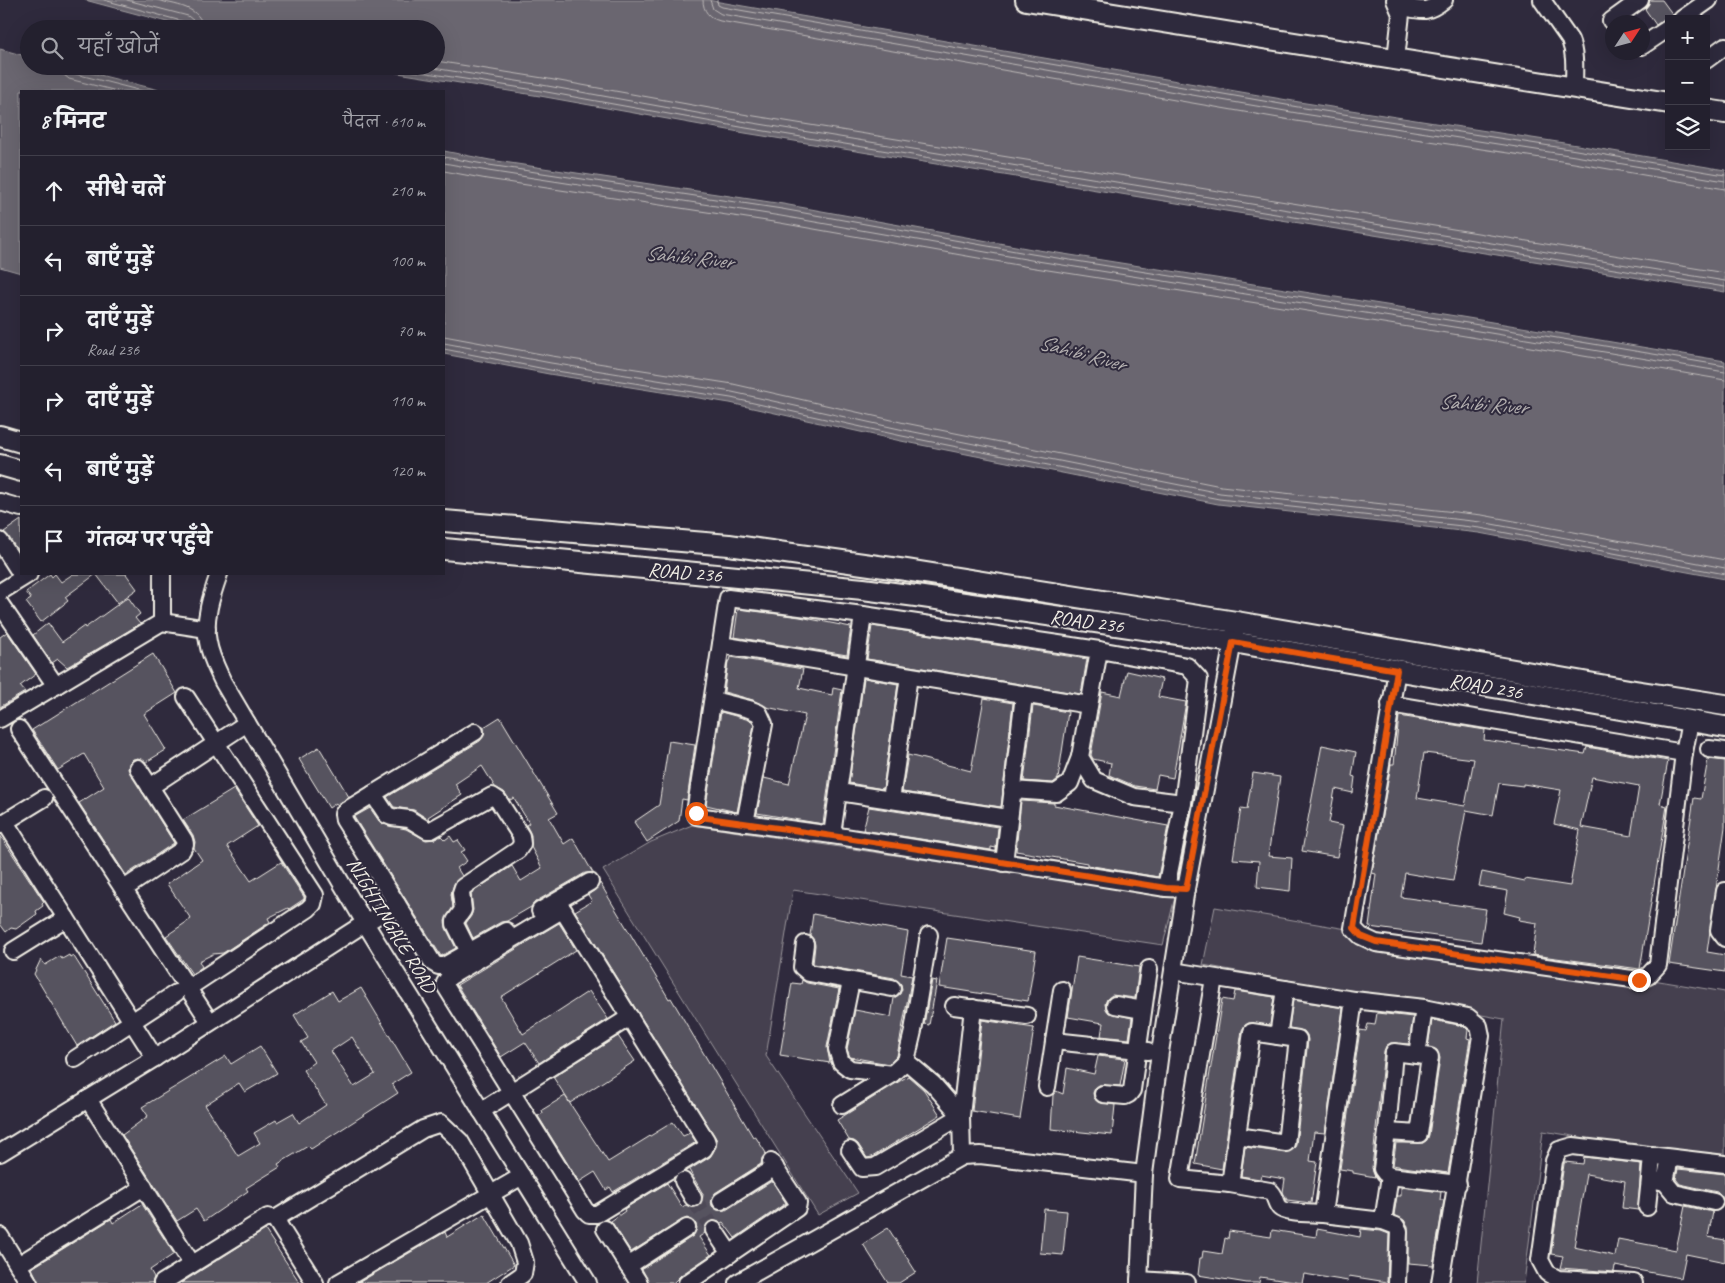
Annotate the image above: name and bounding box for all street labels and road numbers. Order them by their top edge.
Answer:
street label: ROAD 236 [647,557,724,588]
street label: ROAD 236 [1049,604,1126,639]
street label: ROAD 236 [1447,668,1525,705]
street label: NIGHTINGALE ROAD [341,853,443,1000]

